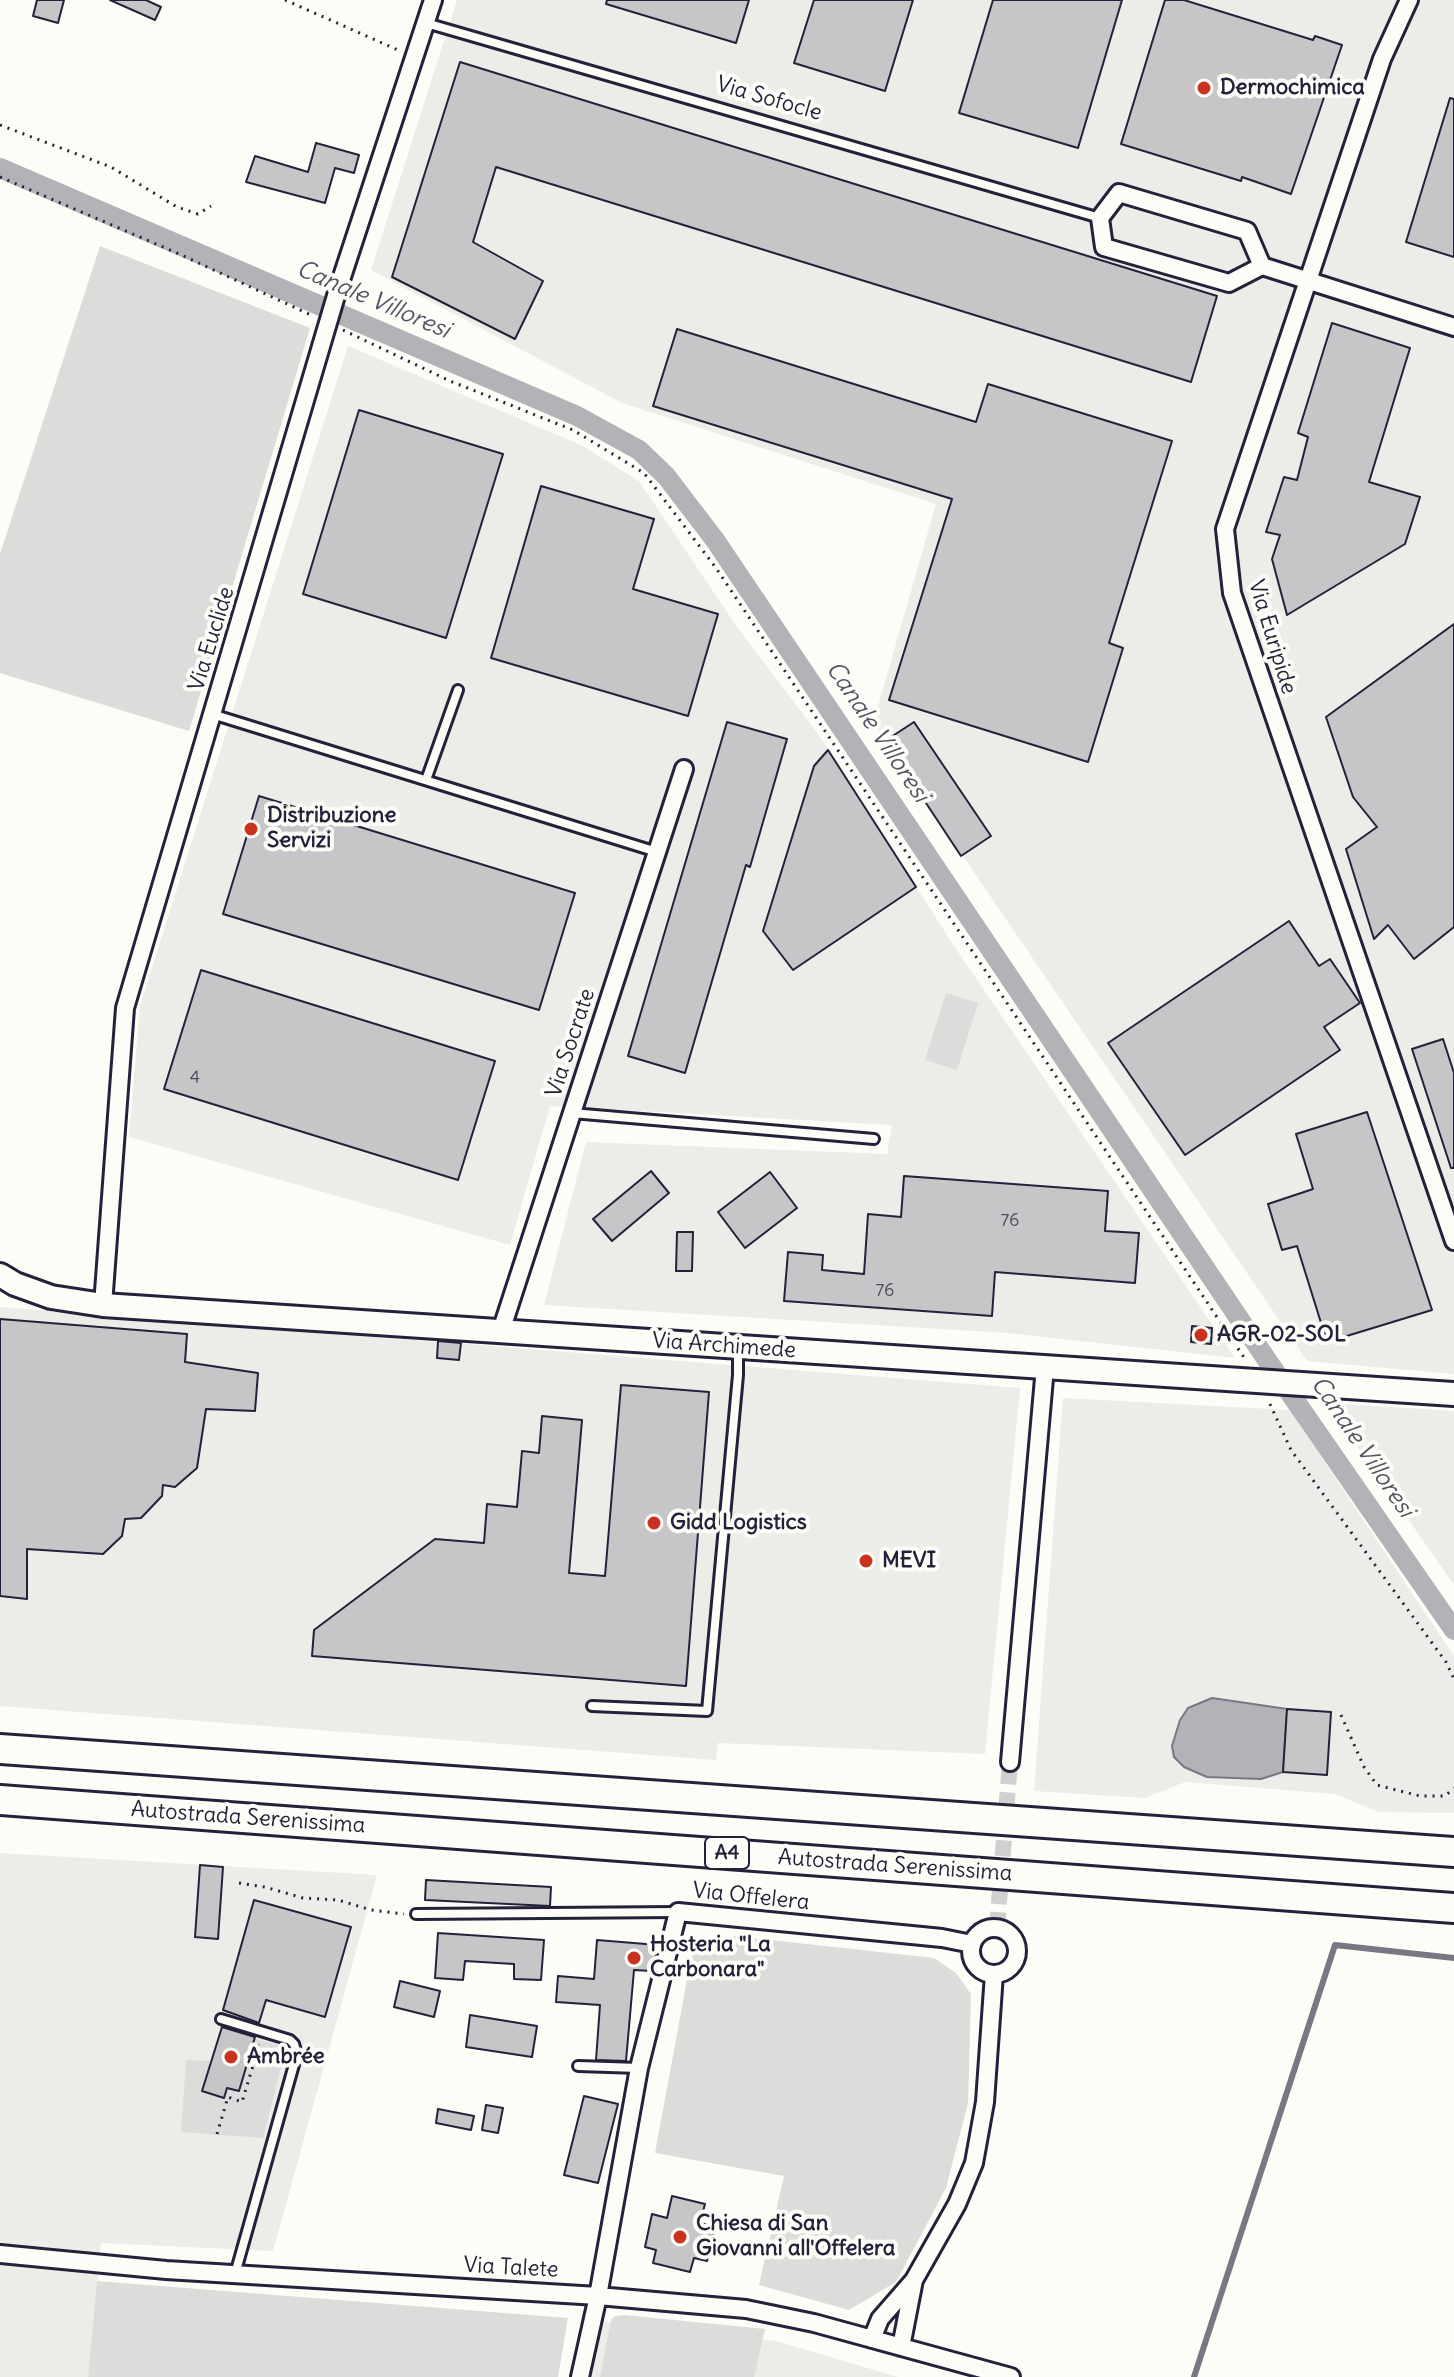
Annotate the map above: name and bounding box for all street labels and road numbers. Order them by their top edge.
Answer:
street label: Via Sofocle [713,71,825,127]
street label: Via Euripide [1242,577,1302,697]
street label: Via Euclide [184,584,240,694]
street label: Via Socrate [541,985,601,1101]
street label: Via Archimede [651,1328,797,1364]
street label: Autostrada Serenissima [130,1797,366,1839]
road number: A4 [705,1837,749,1869]
street label: Autostrada Serenissima [777,1845,1013,1887]
street label: Via Offelera [691,1878,811,1916]
street label: Via Talete [463,2252,559,2284]

